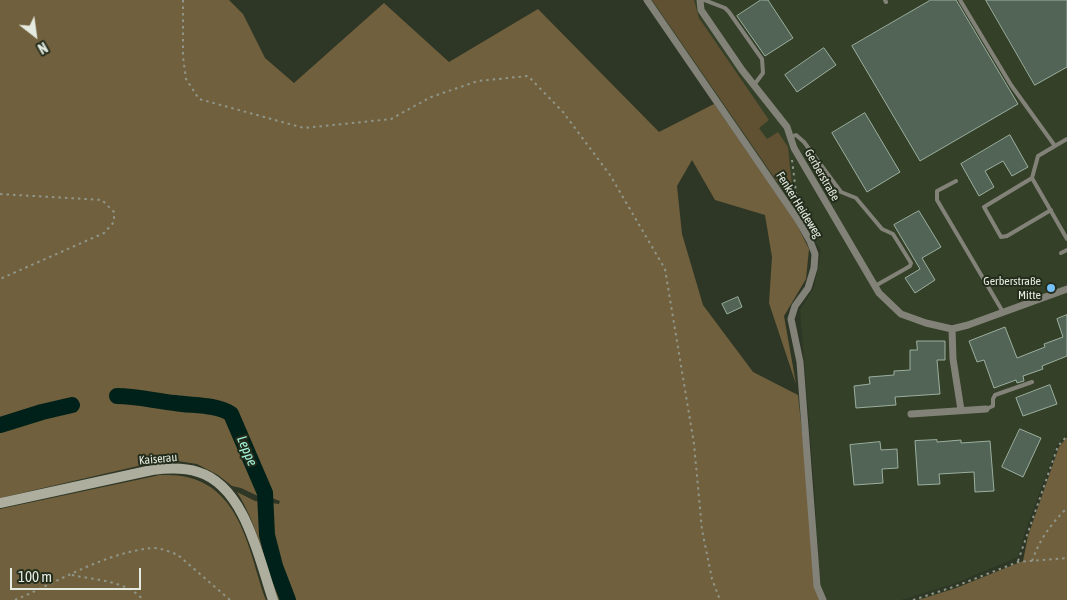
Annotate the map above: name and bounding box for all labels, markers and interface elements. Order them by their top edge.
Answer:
north arrow [10,10,60,60]
text: N [35,39,50,57]
street label: Gerberstraße [801,146,843,204]
street label: Fenker Heideweg [773,169,825,241]
place label: Gerberstraße Mitte [983,274,1041,302]
marker: Gerberstraße Mitte [1045,282,1057,294]
water label: Leppe [233,433,261,469]
street label: Kaiserau [138,450,178,468]
scale bar [12,558,144,590]
text: 100 m [18,568,52,585]

